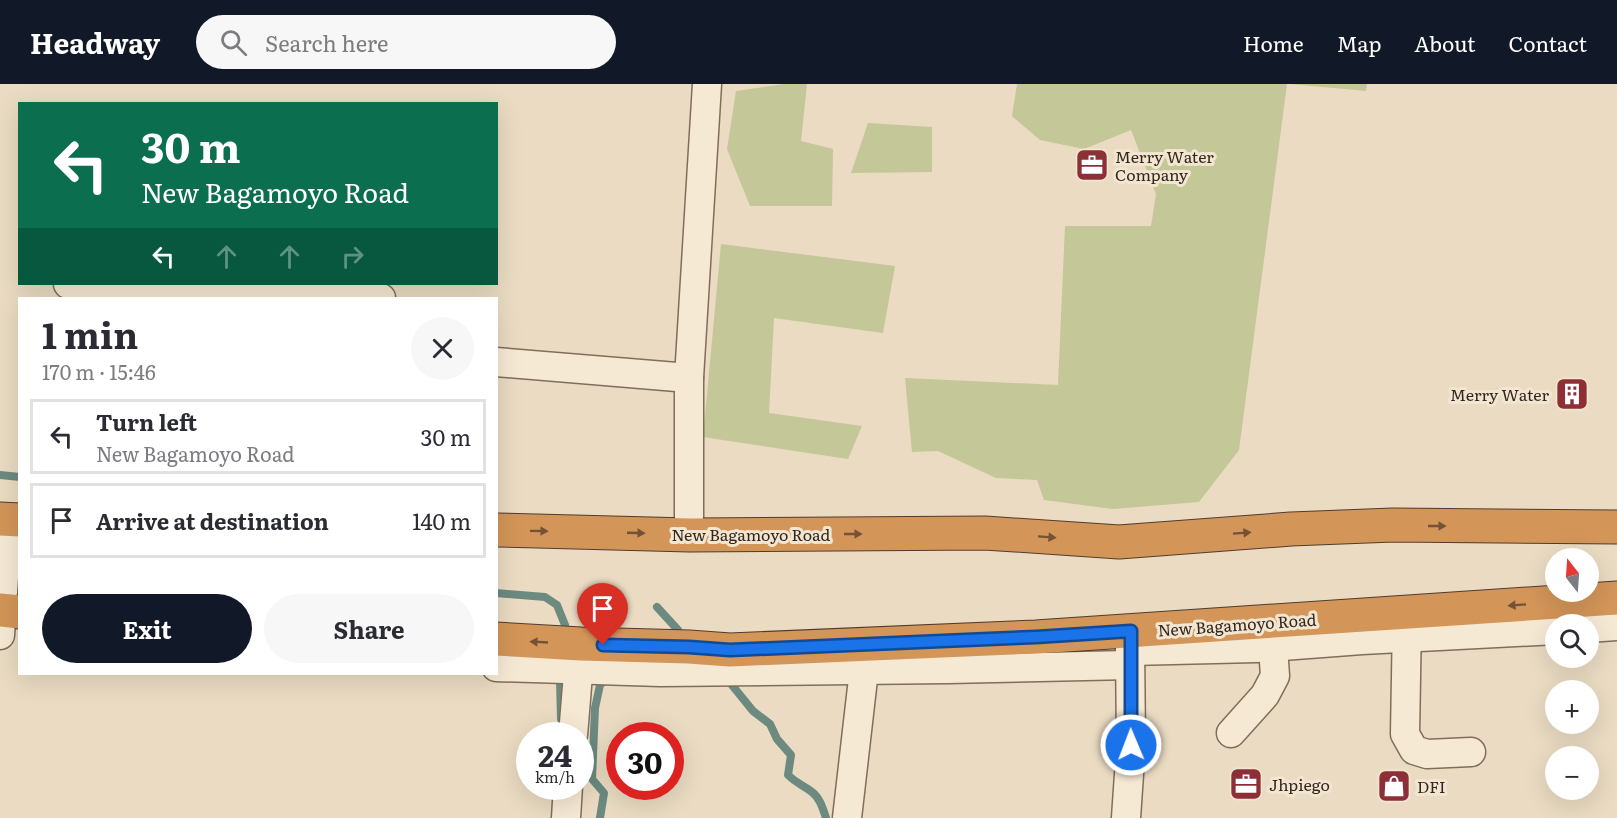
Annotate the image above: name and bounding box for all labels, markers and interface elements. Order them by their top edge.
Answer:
search box [196,15,616,69]
text: Headway [30,21,160,63]
icon: search [217,26,250,59]
text: Search here [265,26,388,59]
text: Home [1243,27,1304,58]
text: Map [1337,27,1381,58]
text: About [1414,27,1476,58]
text: Contact [1509,27,1587,58]
text: 30 m [141,114,241,176]
icon: left [42,126,120,204]
place label: Merry Water Company [1115,144,1214,186]
office icon: Merry Water Company [1074,147,1110,183]
text: New Bagamoyo Road [141,171,409,211]
icon: left [147,240,180,273]
icon: ahead [210,240,243,273]
icon: ahead [273,240,306,273]
icon: right [336,240,369,273]
text: 1 min [42,307,138,360]
button: close [411,317,474,380]
text: 170 m · 15:46 [42,356,156,386]
building icon: Merry Water [1554,376,1590,412]
place label: Merry Water [1450,382,1549,406]
text: Turn left [96,405,197,438]
icon: left [45,420,78,453]
text: 30 m [421,420,471,453]
text: New Bagamoyo Road [96,438,295,468]
icon: arrive [45,504,78,537]
text: Arrive at destination [96,504,329,537]
text: 140 m [412,504,471,537]
one-way arrow [1427,521,1446,531]
street label: New Bagamoyo Road [672,522,831,546]
one-way arrow [530,526,549,535]
one-way arrow [626,528,645,538]
one-way arrow [1232,528,1251,538]
one-way arrow [843,529,862,538]
one-way arrow [1038,532,1057,542]
north arrow [1545,548,1599,602]
map controls [1545,548,1599,800]
pin [577,583,628,645]
icon: arrive [586,592,619,625]
button: Exit [42,594,252,663]
button: Share [264,594,474,663]
one-way arrow [1507,600,1526,609]
street label: New Bagamoyo Road [1157,606,1317,642]
button: search [1545,614,1599,668]
one-way arrow [529,637,548,646]
button: + [1545,680,1599,734]
position arrow [1099,713,1163,777]
speed limit sign: 30 [606,722,684,800]
text: 24 [538,732,572,776]
button: − [1545,746,1599,800]
text: km/h [535,765,575,788]
office icon: Jhpiego [1228,766,1264,802]
shop icon: DFI [1376,768,1412,804]
place label: Jhpiego [1269,772,1330,796]
place label: DFI [1417,774,1446,798]

